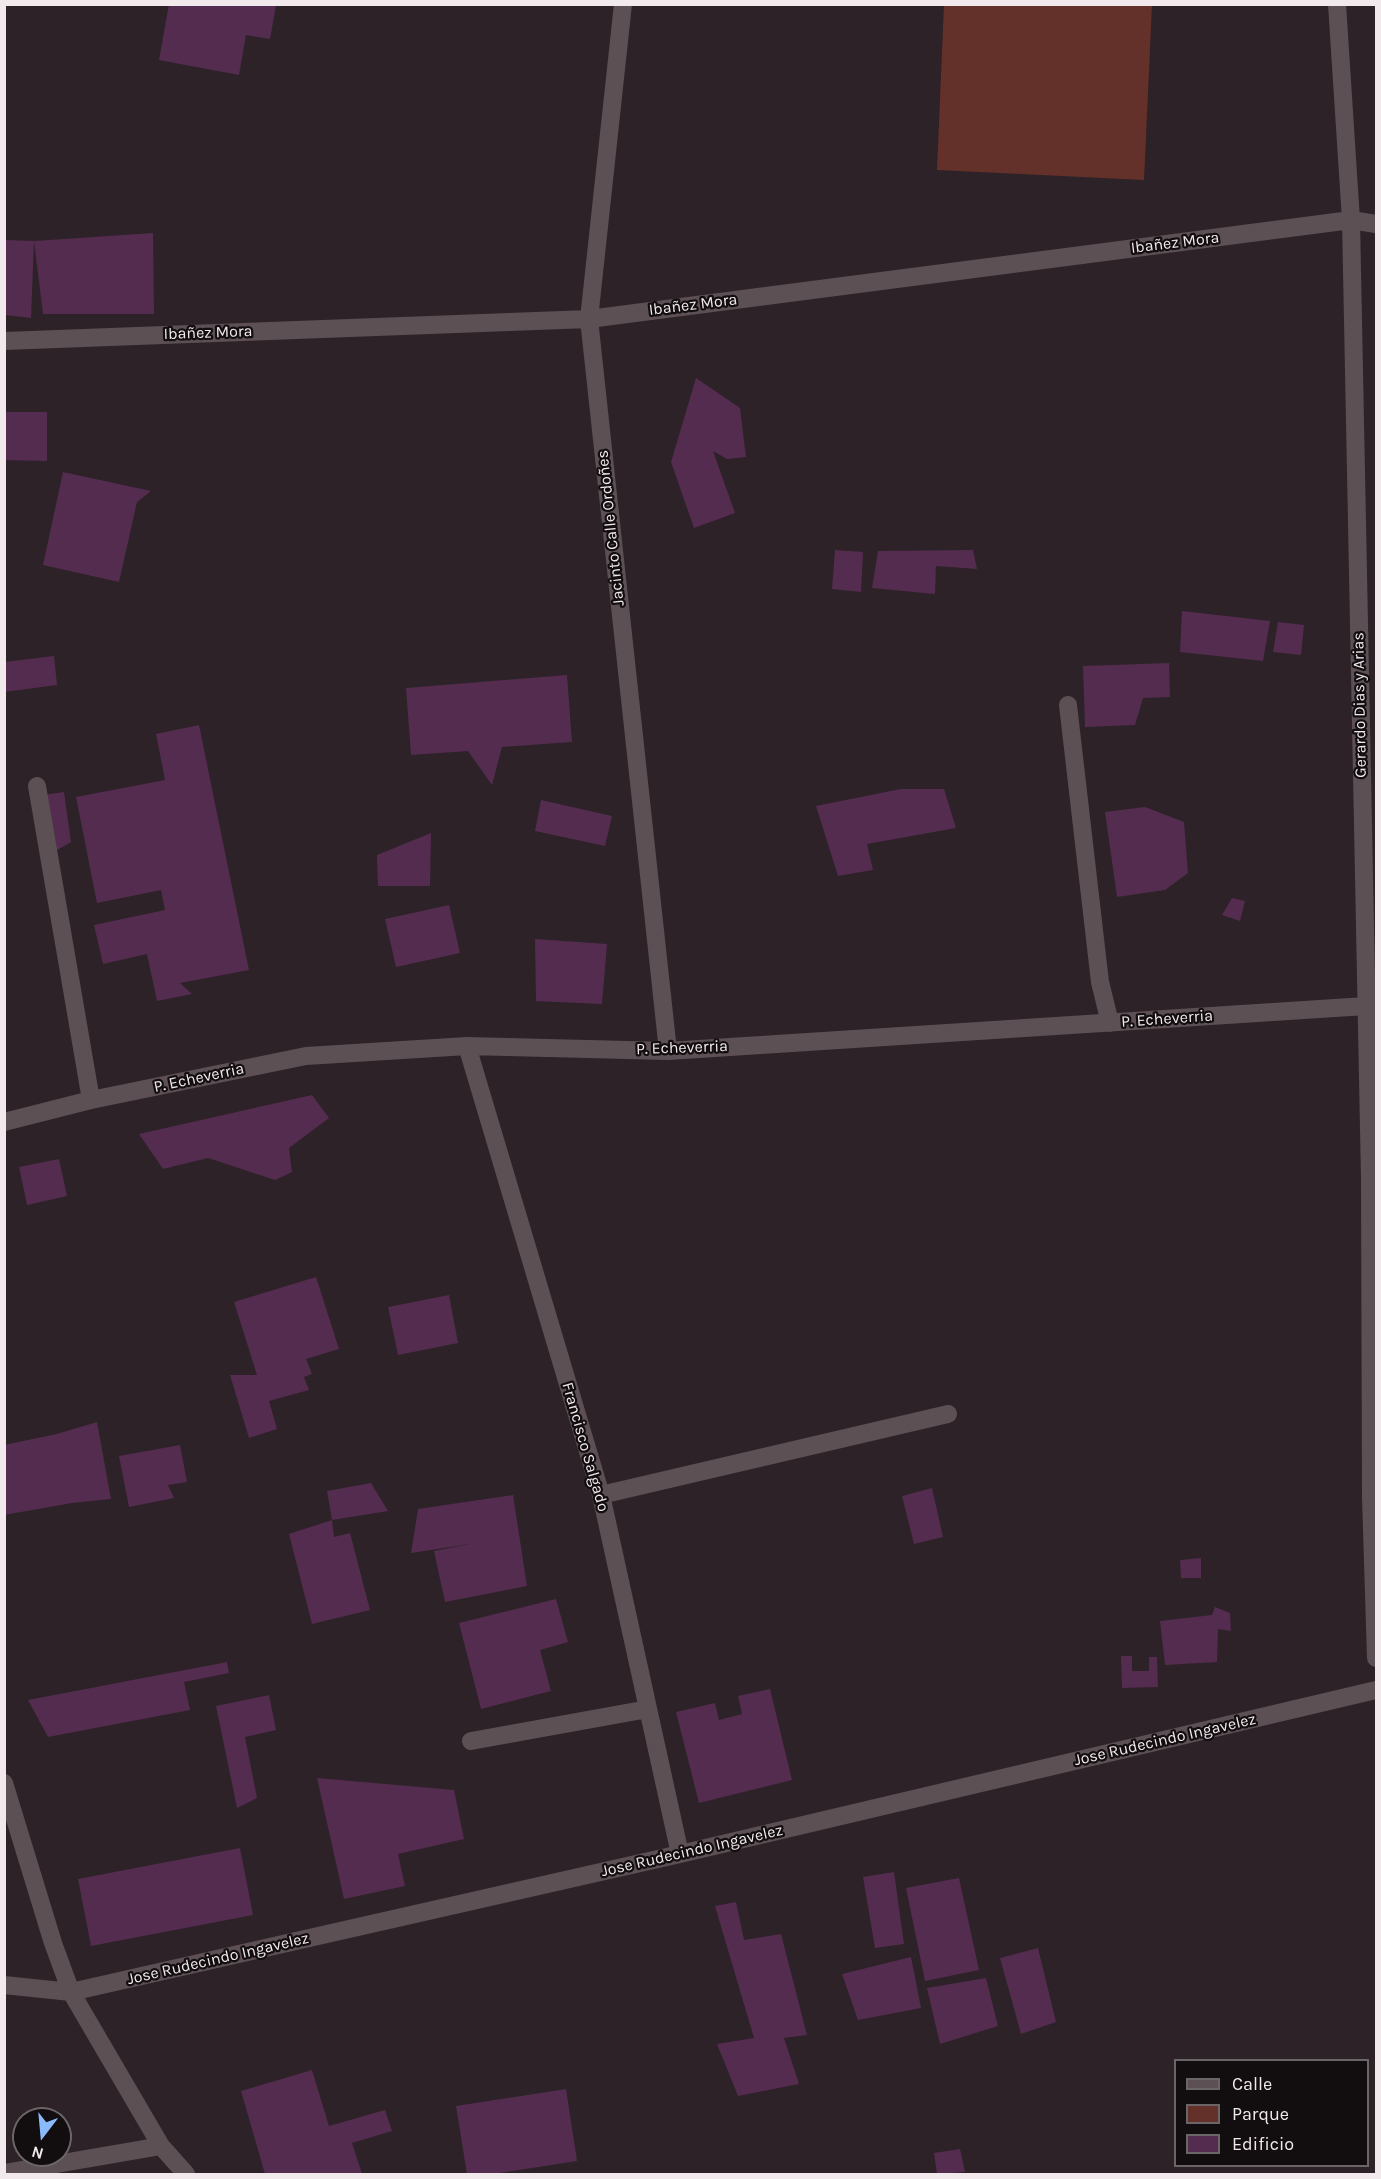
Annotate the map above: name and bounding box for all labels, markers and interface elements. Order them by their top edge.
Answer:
street label: Ibañez Mora [1130,228,1220,258]
street label: Ibañez Mora [648,290,738,320]
street label: Ibañez Mora [163,322,253,344]
street label: Jacinto Calle Ordoñes [593,449,629,607]
street label: Gerardo Dias y Arias [1349,632,1371,778]
street label: P. Echeverria [1120,1006,1214,1032]
street label: P. Echeverria [636,1037,728,1059]
street label: P. Echeverria [152,1059,246,1097]
street label: Francisco Salgado [557,1380,613,1514]
street label: Jose Rudecindo Ingavelez [1072,1710,1258,1770]
street label: Jose Rudecindo Ingavelez [599,1821,785,1881]
street label: Jose Rudecindo Ingavelez [125,1929,311,1989]
legend [1174,2059,1369,2167]
text: Calle [1232,2073,1272,2095]
text: Parque [1232,2103,1289,2125]
north arrow [12,2107,72,2167]
text: Edificio [1232,2133,1294,2155]
text: N [29,2142,46,2164]

